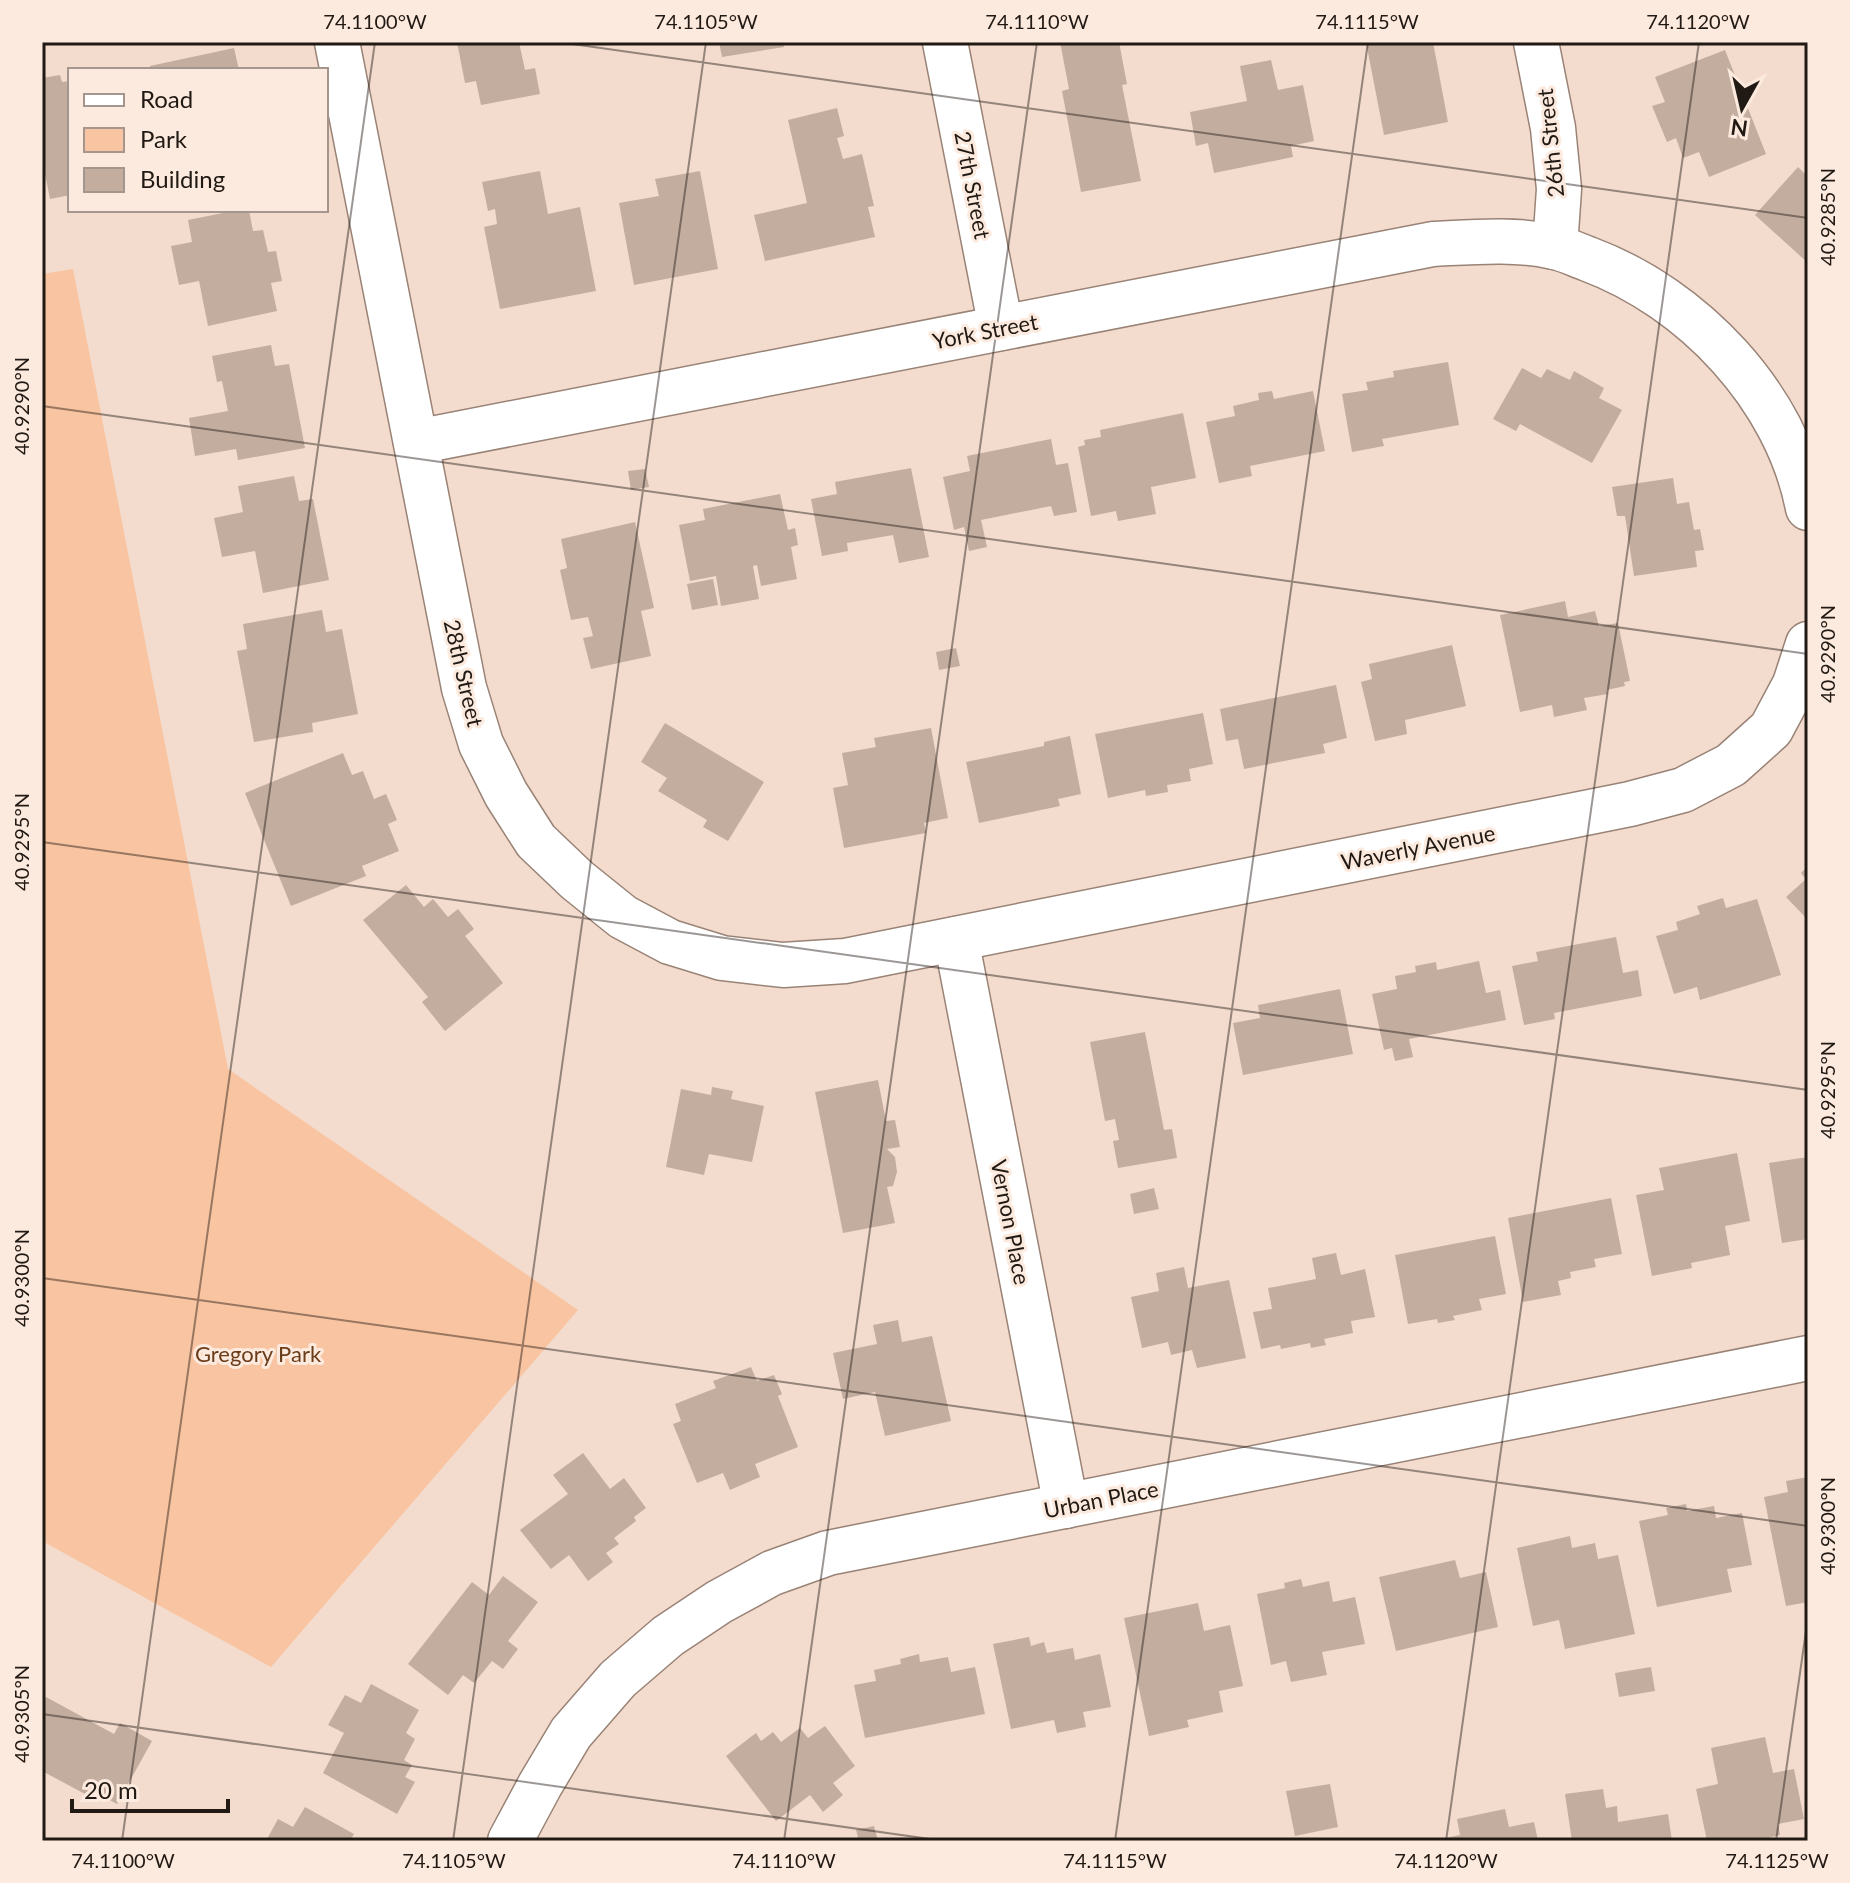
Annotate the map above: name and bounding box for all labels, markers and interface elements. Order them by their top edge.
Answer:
text: 74.1100°W [323,9,427,33]
text: 74.1105°W [654,9,758,33]
text: 74.1110°W [985,9,1089,33]
text: 74.1115°W [1315,9,1419,33]
text: 74.1120°W [1646,9,1750,33]
legend [68,68,328,212]
north arrow [1702,68,1782,148]
text: Road [140,84,193,113]
street label: 26th Street [1531,87,1569,199]
text: N [1729,114,1749,143]
text: Park [140,124,188,153]
street label: 27th Street [949,129,997,241]
text: Building [140,164,225,193]
text: 40.9285°N [1815,168,1839,266]
street label: York Street [930,308,1040,354]
text: 40.9290°N [9,357,33,455]
text: 40.9290°N [1815,605,1839,703]
street label: 28th Street [439,617,489,729]
text: 40.9295°N [9,793,33,891]
street label: Waverly Avenue [1339,819,1497,875]
text: 40.9295°N [1815,1041,1839,1139]
street label: Vernon Place [986,1157,1036,1287]
text: 40.9300°N [9,1229,33,1327]
park label: Gregory Park [195,1340,322,1367]
street label: Urban Place [1041,1475,1161,1523]
text: 40.9300°N [1815,1477,1839,1575]
text: 40.9305°N [9,1665,33,1763]
scale bar [72,1763,228,1813]
text: 20 m [84,1775,138,1804]
text: 74.1100°W [71,1848,175,1872]
text: 74.1105°W [402,1848,506,1872]
text: 74.1110°W [732,1848,836,1872]
text: 74.1115°W [1063,1848,1167,1872]
text: 74.1120°W [1394,1848,1498,1872]
text: 74.1125°W [1725,1848,1829,1872]

